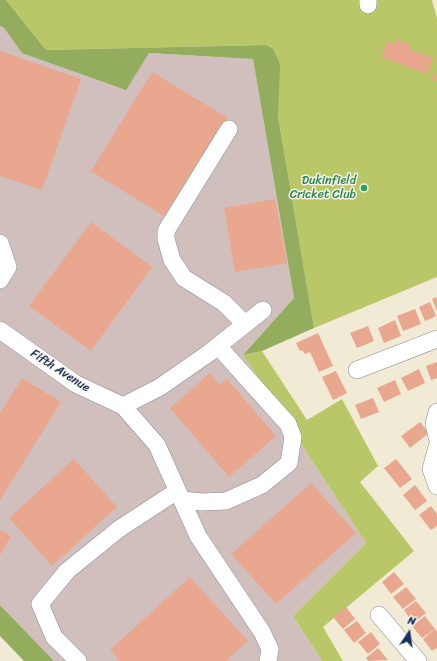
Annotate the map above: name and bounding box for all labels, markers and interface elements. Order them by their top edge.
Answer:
place label: Dukinfield Cricket Club [290,174,356,202]
marker: Dukinfield Cricket Club [359,183,369,193]
street label: Fifth Avenue [28,347,92,395]
text: N [406,611,418,631]
north arrow [389,613,429,653]

